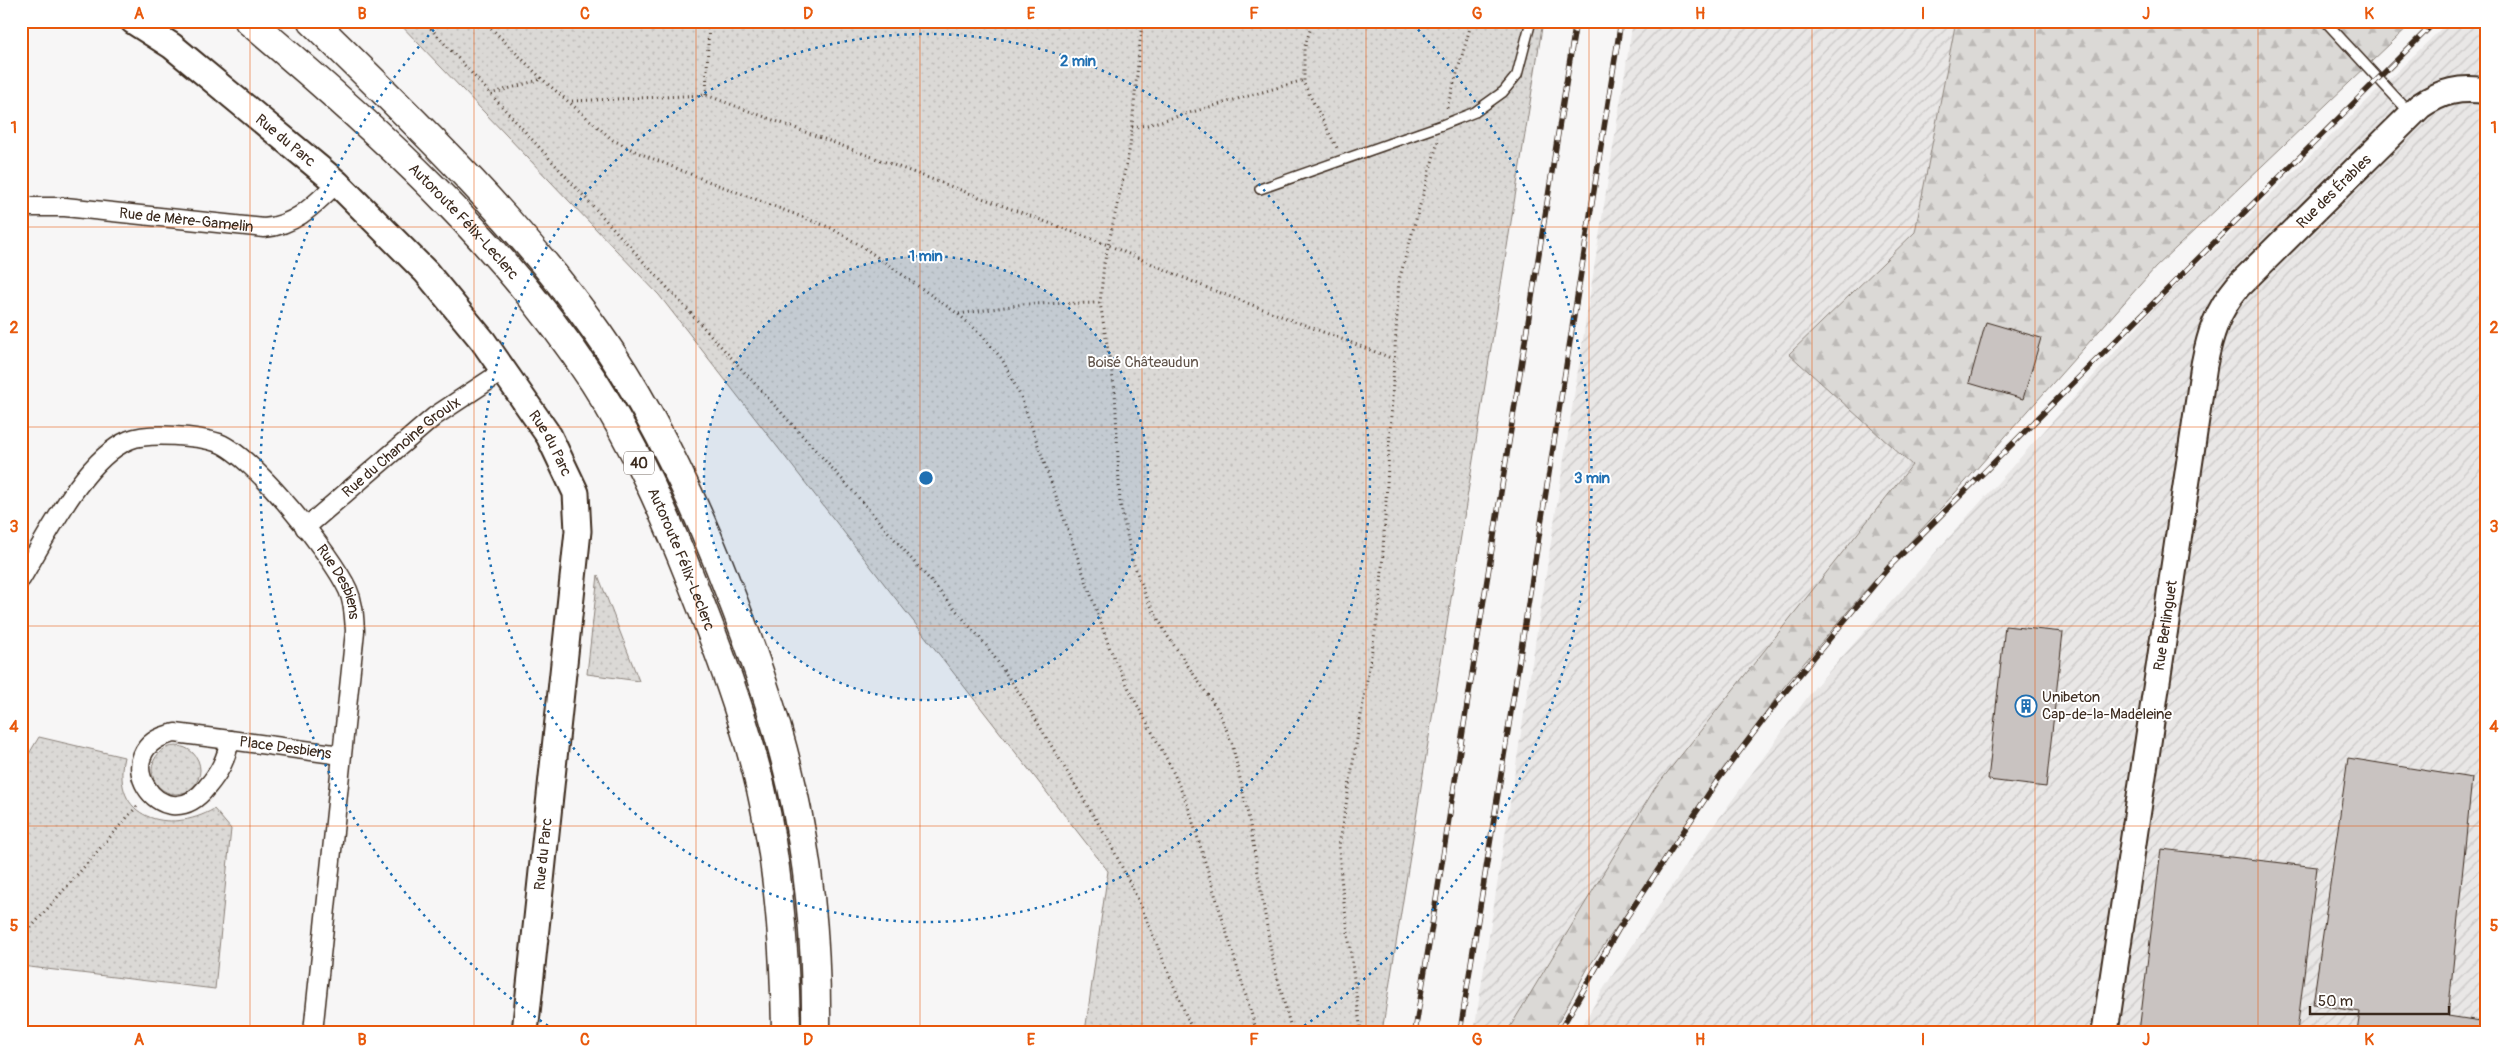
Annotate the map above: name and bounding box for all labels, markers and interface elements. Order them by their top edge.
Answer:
text: A [134,4,145,24]
text: B [357,4,367,24]
text: C [580,4,590,24]
text: D [803,4,813,24]
text: E [1027,4,1036,24]
text: F [1249,4,1259,24]
text: G [1472,4,1483,24]
text: H [1695,4,1705,24]
text: I [1921,4,1925,24]
text: J [2142,4,2150,24]
text: K [2364,4,2374,24]
text: 2 min [1060,52,1096,71]
street label: Rue du Parc [251,110,320,172]
text: 1 [11,118,17,138]
text: 1 [2491,118,2497,138]
street label: Rue des Érables [2293,150,2376,233]
street label: Autoroute Félix-Leclerc [404,160,523,284]
street label: Rue de Mère-Gamelin [118,204,254,237]
text: 1 min [909,247,943,266]
text: 2 [10,318,19,338]
text: 2 [2490,318,2499,338]
park label: Boisé Châteaudun [1087,353,1199,372]
street label: Rue du Chanoine Groulx [338,393,464,502]
street label: Rue du Parc [524,407,576,480]
road number: 40 [624,452,654,474]
centre of rings [917,469,935,487]
text: 3 min [1574,469,1610,488]
street label: Autoroute Félix-Leclerc [643,485,719,634]
text: 3 [10,517,19,537]
text: 3 [2490,517,2499,537]
street label: Rue Desbiens [312,541,363,620]
street label: Rue Berlinguet [2150,578,2182,672]
place label: Unibeton Cap-de-la-Madeleine [2042,688,2173,724]
building icon: Unibeton Cap-de-la-Madeleine [2014,694,2038,718]
text: 4 [9,717,19,737]
text: 4 [2489,717,2499,737]
street label: Place Desbiens [238,732,333,764]
street label: Rue du Parc [530,817,557,891]
text: 5 [10,916,19,936]
text: 5 [2490,916,2499,936]
scale bar [2310,983,2449,1015]
text: 50 m [2318,992,2353,1011]
text: A [134,1030,145,1050]
text: B [357,1030,367,1050]
text: C [580,1030,590,1050]
text: D [803,1030,813,1050]
text: E [1027,1030,1036,1050]
text: F [1249,1030,1259,1050]
text: G [1472,1030,1483,1050]
text: H [1695,1030,1705,1050]
text: I [1921,1030,1925,1050]
text: J [2142,1030,2150,1050]
text: K [2364,1030,2374,1050]

